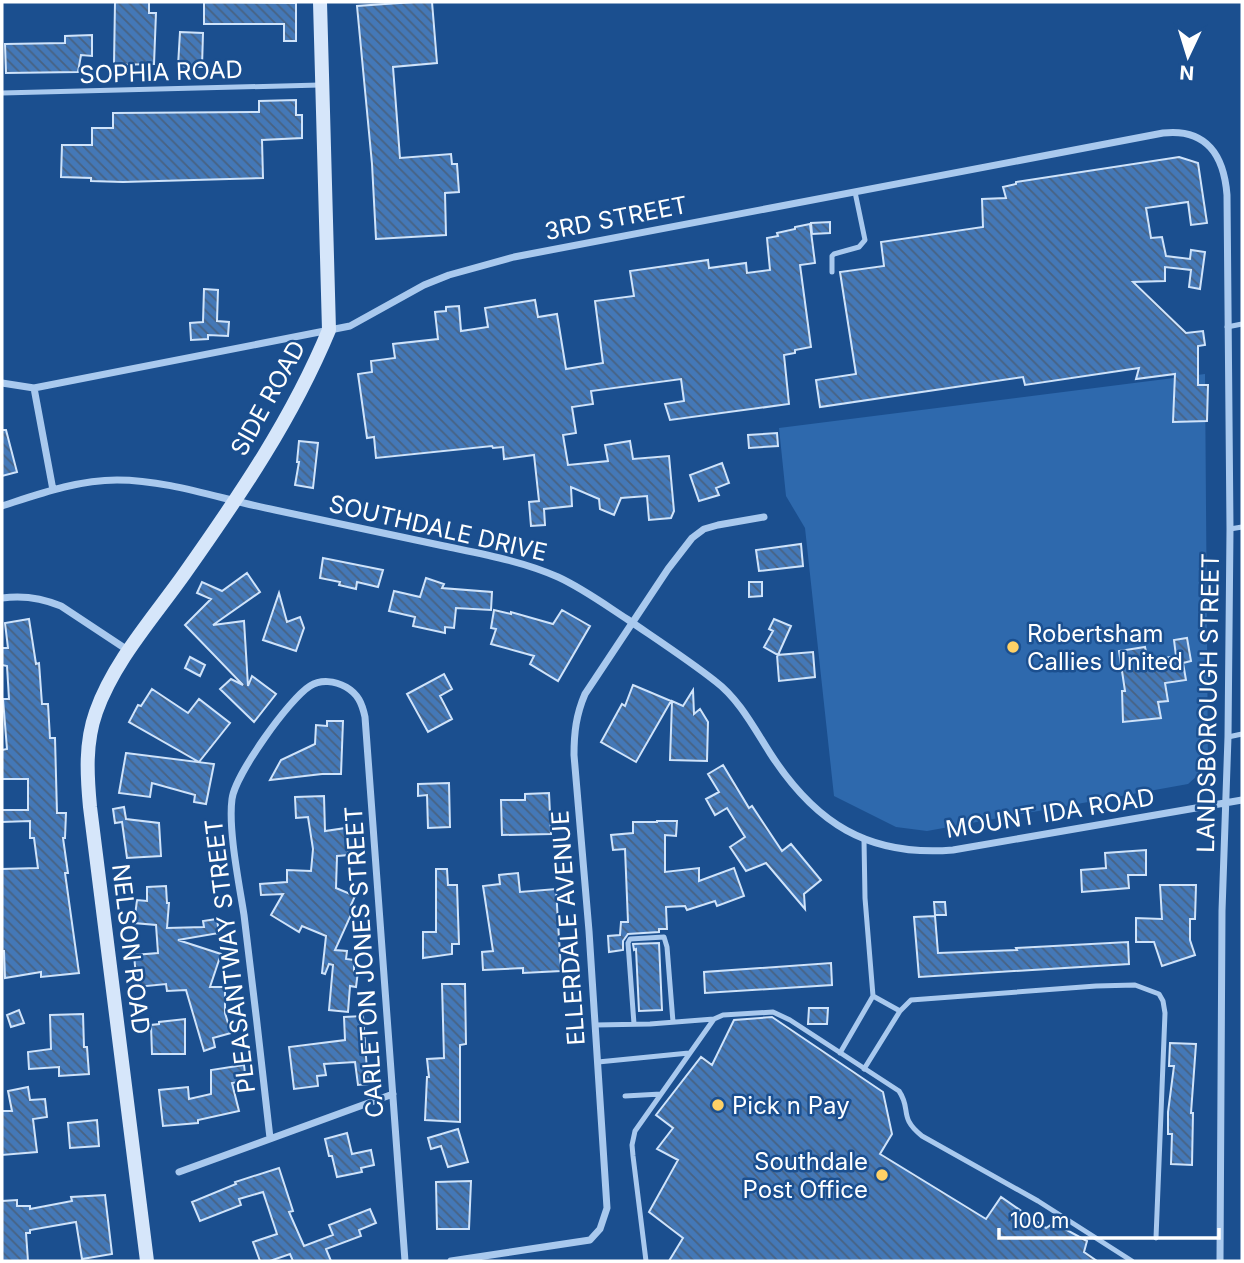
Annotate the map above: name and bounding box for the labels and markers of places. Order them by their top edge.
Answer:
place label: Robertsham Callies United [1027,619,1183,676]
marker: Robertsham Callies United [1005,639,1021,655]
place label: Pick n Pay [732,1091,850,1120]
marker: Pick n Pay [710,1097,726,1113]
place label: Southdale Post Office [742,1147,868,1204]
marker: Southdale Post Office [874,1167,890,1183]

